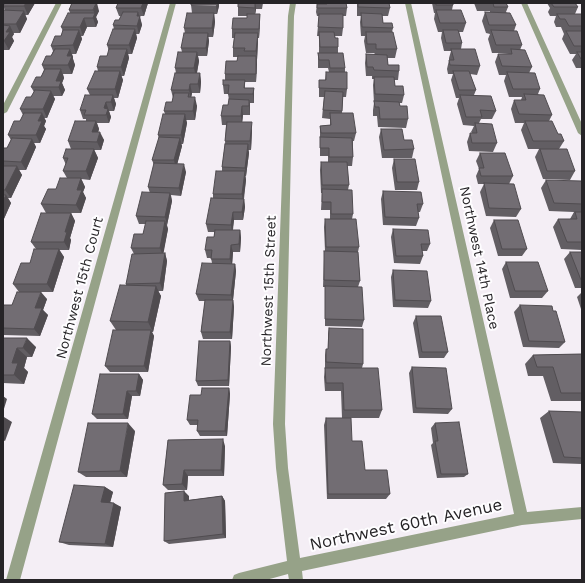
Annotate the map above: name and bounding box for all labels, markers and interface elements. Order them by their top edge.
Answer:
street label: Northwest 14th Place [456,185,502,331]
street label: Northwest 15th Court [53,215,107,361]
street label: Northwest 15th Street [258,215,280,367]
street label: Northwest 60th Avenue [308,495,504,555]

